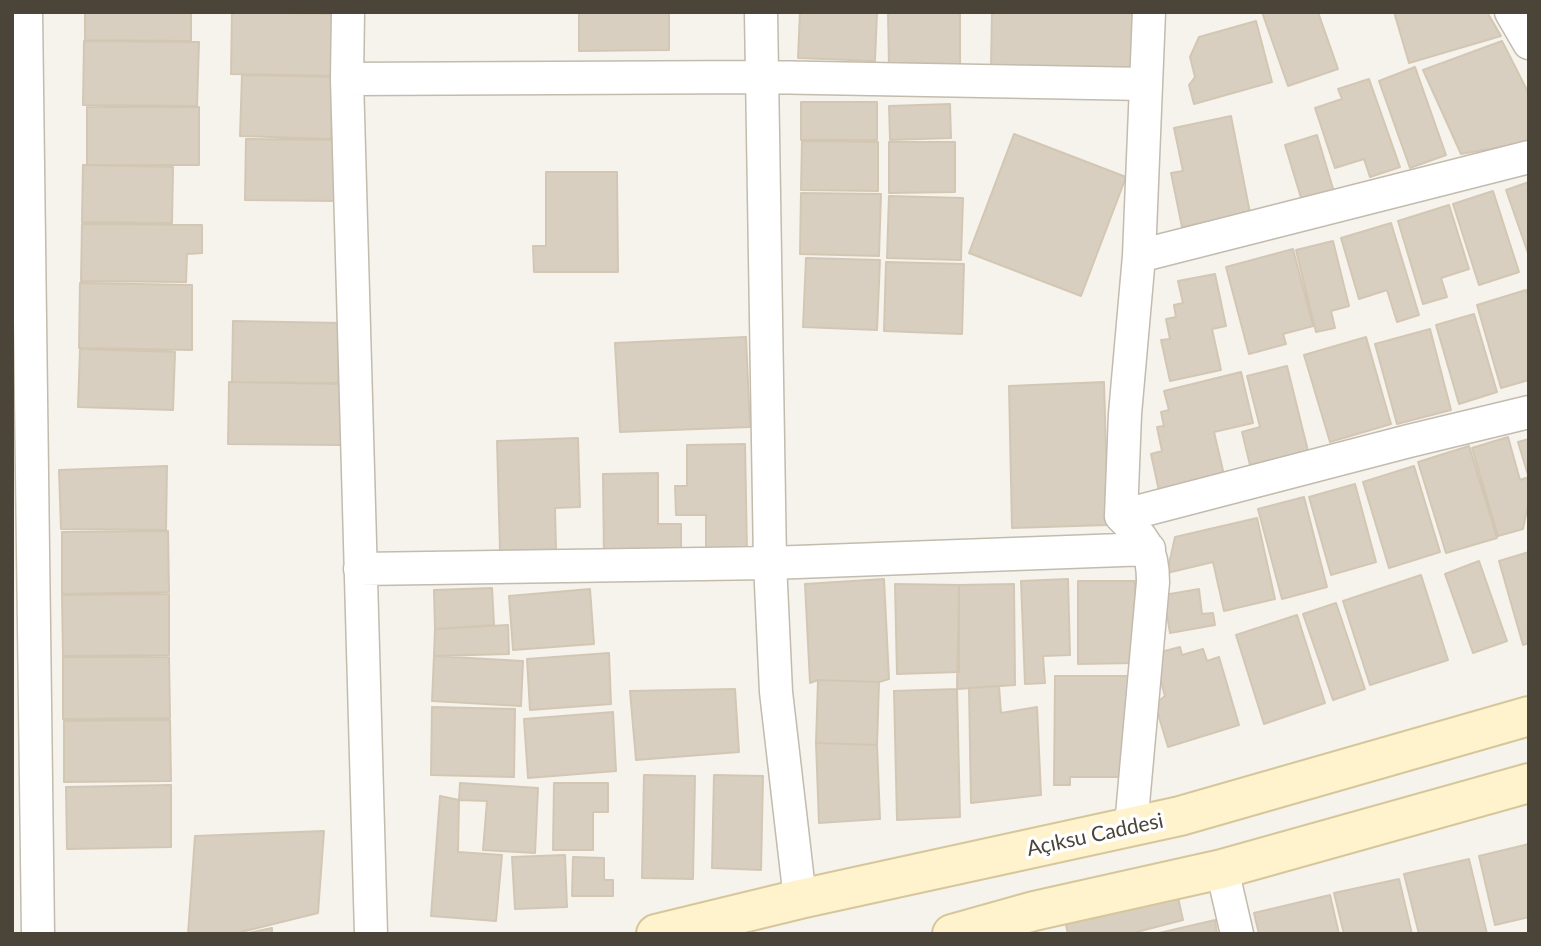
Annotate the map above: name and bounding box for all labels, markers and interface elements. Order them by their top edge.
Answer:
street label: Açıksu Caddesi [1024,808,1166,862]

